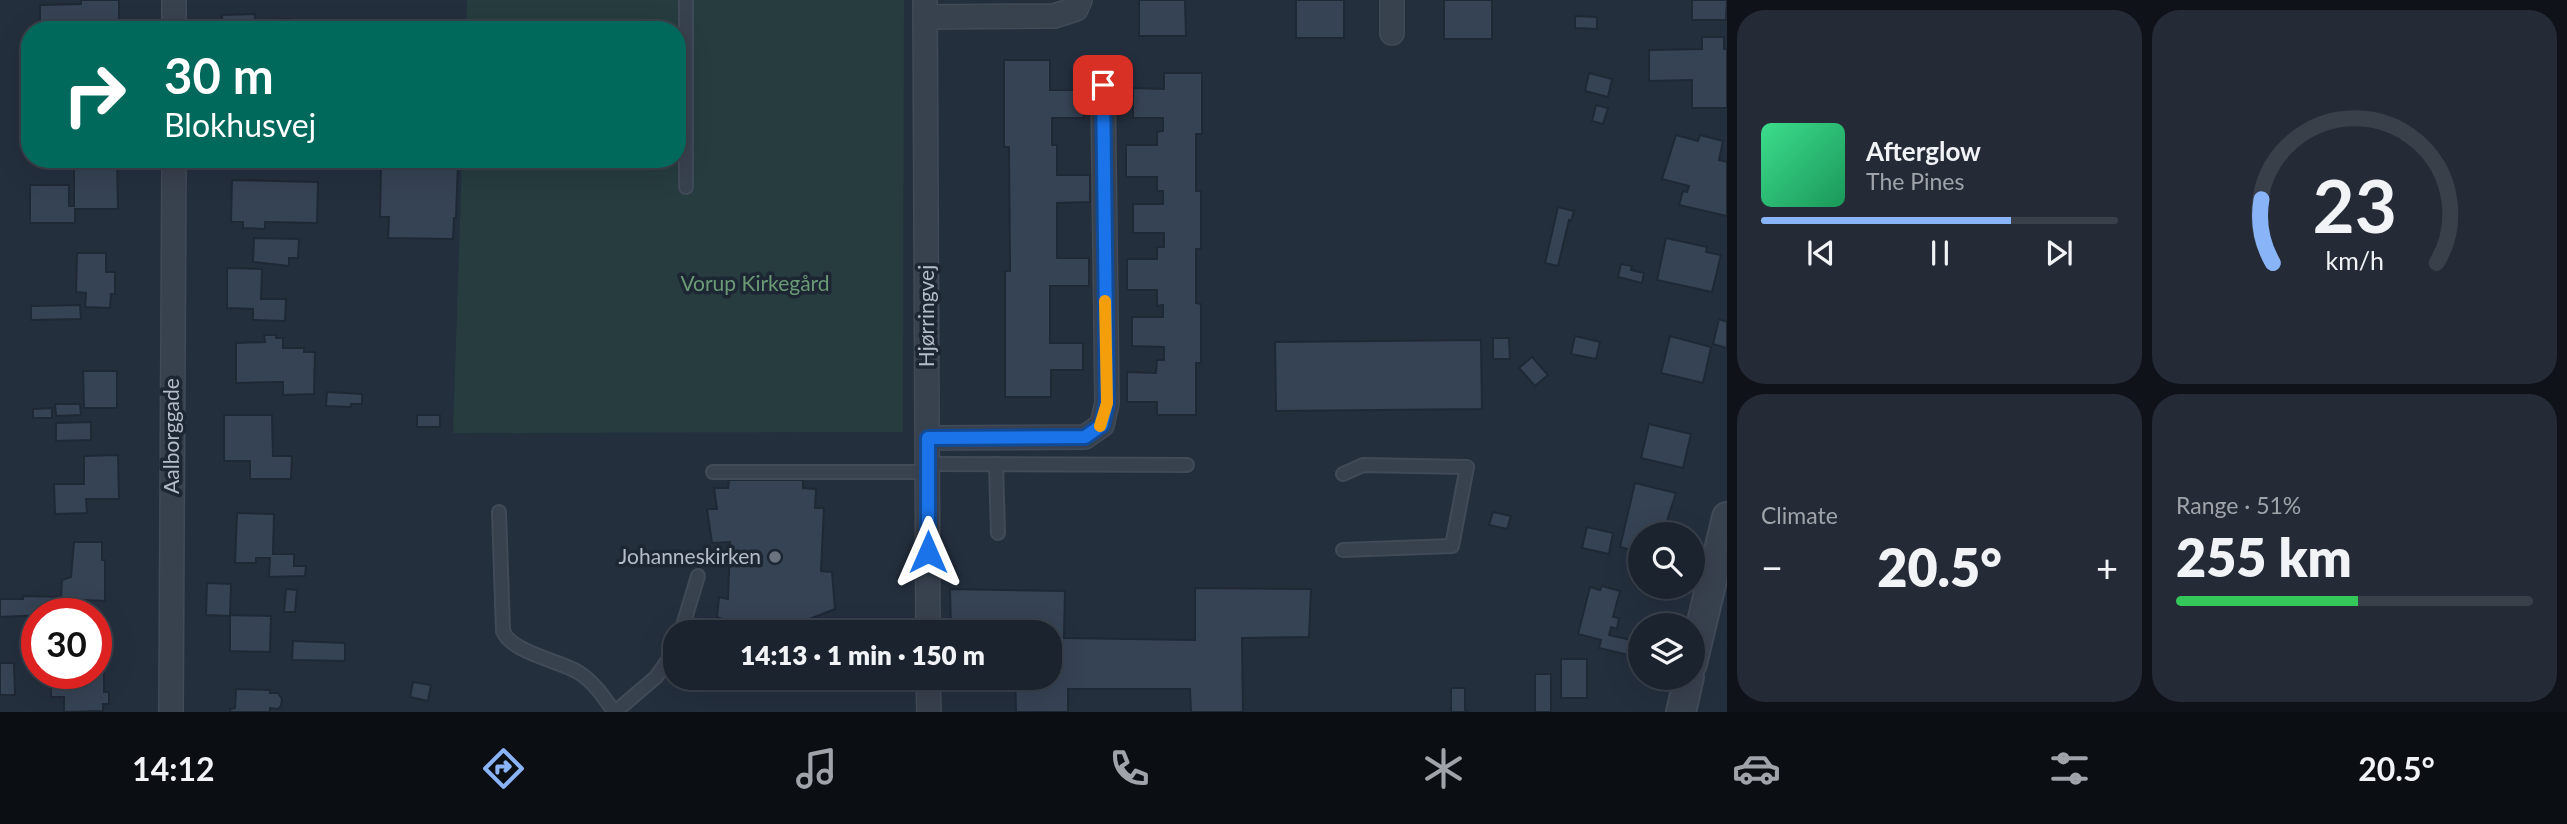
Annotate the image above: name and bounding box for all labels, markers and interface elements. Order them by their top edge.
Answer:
text: 30 m [164,46,274,104]
icon: right [49,49,140,140]
pin [1073,55,1133,115]
icon: arrive [1084,66,1122,104]
text: Blokhusvej [164,105,316,144]
text: Afterglow [1866,135,1981,167]
text: 23 [2312,162,2397,250]
text: The Pines [1866,167,1964,195]
icon: previous [1802,234,1840,272]
icon: pause [1921,234,1959,272]
icon: next [2040,234,2078,272]
text: km/h [2325,245,2384,275]
street label: Hjørringvej [913,265,938,367]
park label: Vorup Kirkegård [680,270,830,295]
street label: Aalborggade [158,378,183,494]
text: Range · 51% [2176,491,2301,519]
text: Climate [1761,501,1838,529]
position arrow [891,515,965,589]
map controls [1628,522,1705,690]
button: search [1628,522,1705,599]
text: 255 km [2176,526,2352,588]
text: 20.5° [1877,536,2002,598]
place label: Johanneskirken [619,543,761,568]
text: − [1761,544,1783,590]
text: + [2096,544,2118,590]
marker: Johanneskirken [767,549,783,565]
speed limit sign: 30 [21,598,112,689]
button: layers [1628,613,1705,690]
text: 14:13 · 1 min · 150 m [740,639,985,671]
icon: directions [479,744,528,793]
icon: music [792,744,841,793]
icon: phone [1105,744,1154,793]
icon: climate [1419,744,1468,793]
icon: car [1732,744,1781,793]
icon: filters [2045,744,2094,793]
text: 14:12 [132,749,215,788]
text: 20.5° [2358,749,2435,788]

